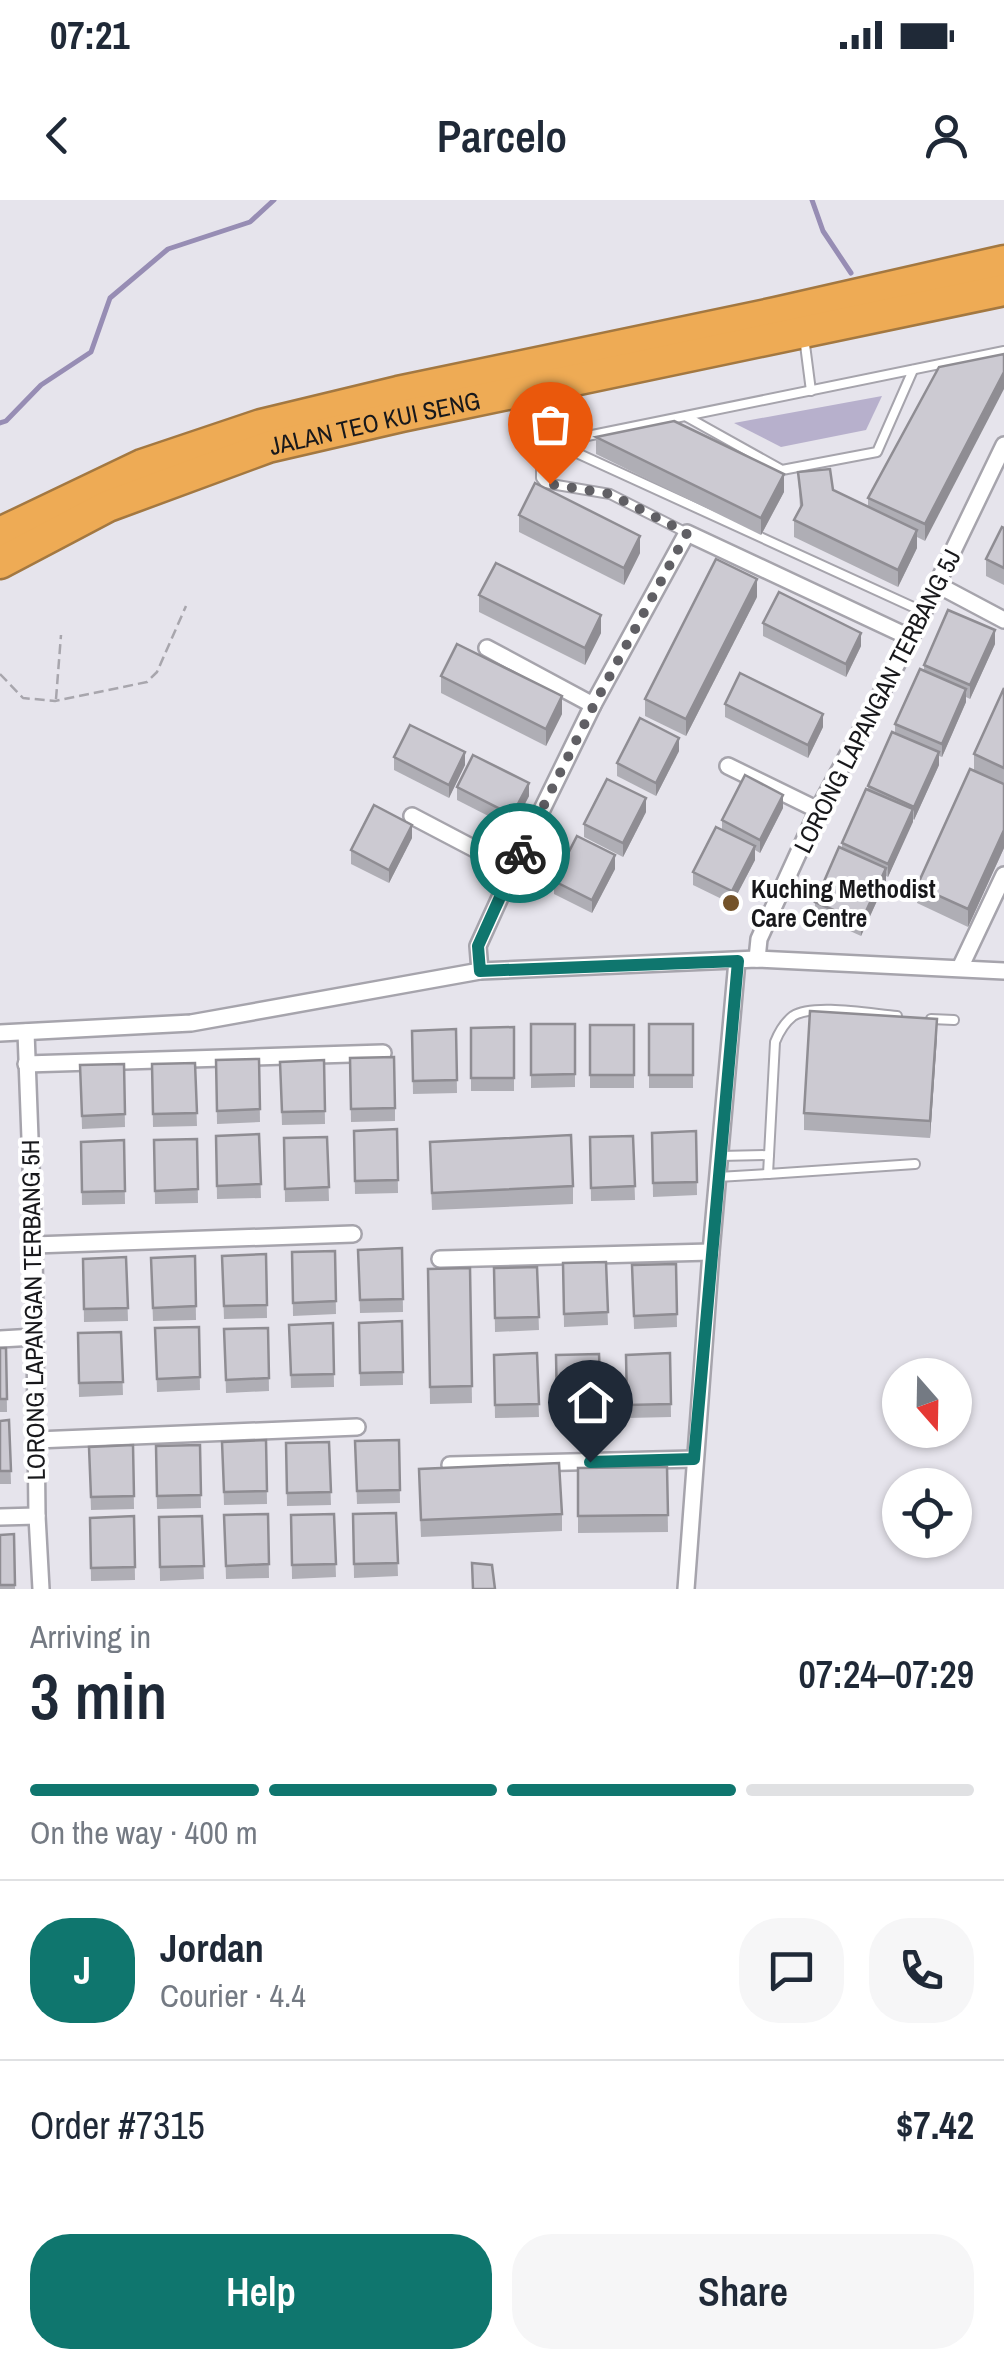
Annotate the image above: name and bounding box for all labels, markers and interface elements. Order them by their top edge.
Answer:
text: 07:21 [50,10,130,61]
text: Parcelo [437,105,567,166]
icon: back [30,108,85,163]
icon: person [919,108,974,163]
pin [508,382,593,485]
street label: JALAN TEO KUI SENG [266,383,483,463]
icon: bag [523,397,578,452]
street label: LORONG LAPANGAN TERBANG 5J [785,543,969,859]
courier [470,803,570,903]
icon: bike [493,826,548,881]
place label: Kuching Methodist Care Centre [751,872,936,935]
marker: Kuching Methodist Care Centre [720,892,742,914]
street label: LORONG LAPANGAN TERBANG 5H [13,1139,53,1481]
north arrow [882,1358,972,1448]
map controls [882,1358,972,1558]
pin [548,1360,633,1463]
icon: home [563,1375,618,1430]
button: locate [882,1468,972,1558]
text: Arriving in [30,1615,151,1658]
text: 07:24–07:29 [798,1649,974,1700]
text: 3 min [30,1652,167,1739]
text: On the way · 400 m [30,1811,258,1854]
button: chat [739,1918,844,2023]
button: phone [869,1918,974,2023]
text: Jordan [160,1923,264,1974]
text: J [74,1945,91,1996]
text: Courier · 4.4 [160,1974,306,2017]
text: Order #7315 [30,2100,205,2151]
text: $7.42 [896,2100,974,2151]
button: Help [30,2234,492,2349]
button: Share [512,2234,974,2349]

